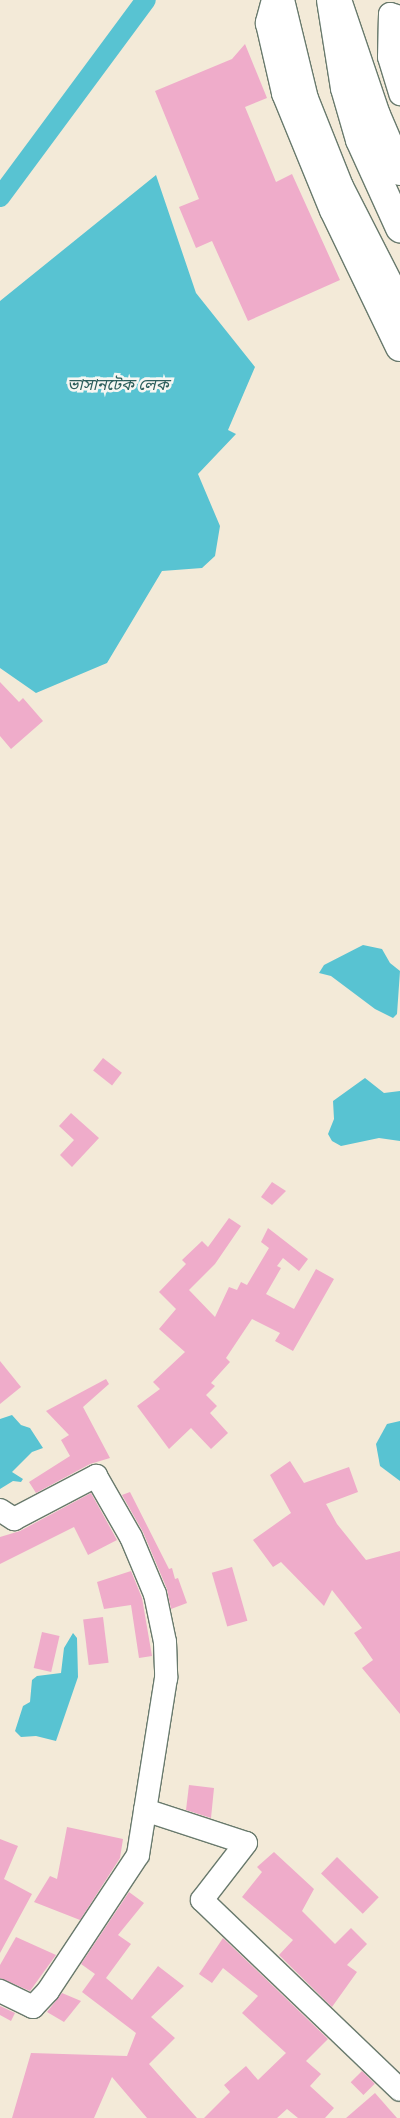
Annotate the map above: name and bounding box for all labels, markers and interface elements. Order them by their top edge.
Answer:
water label: ভাসানটেক লেক [67,376,169,396]

